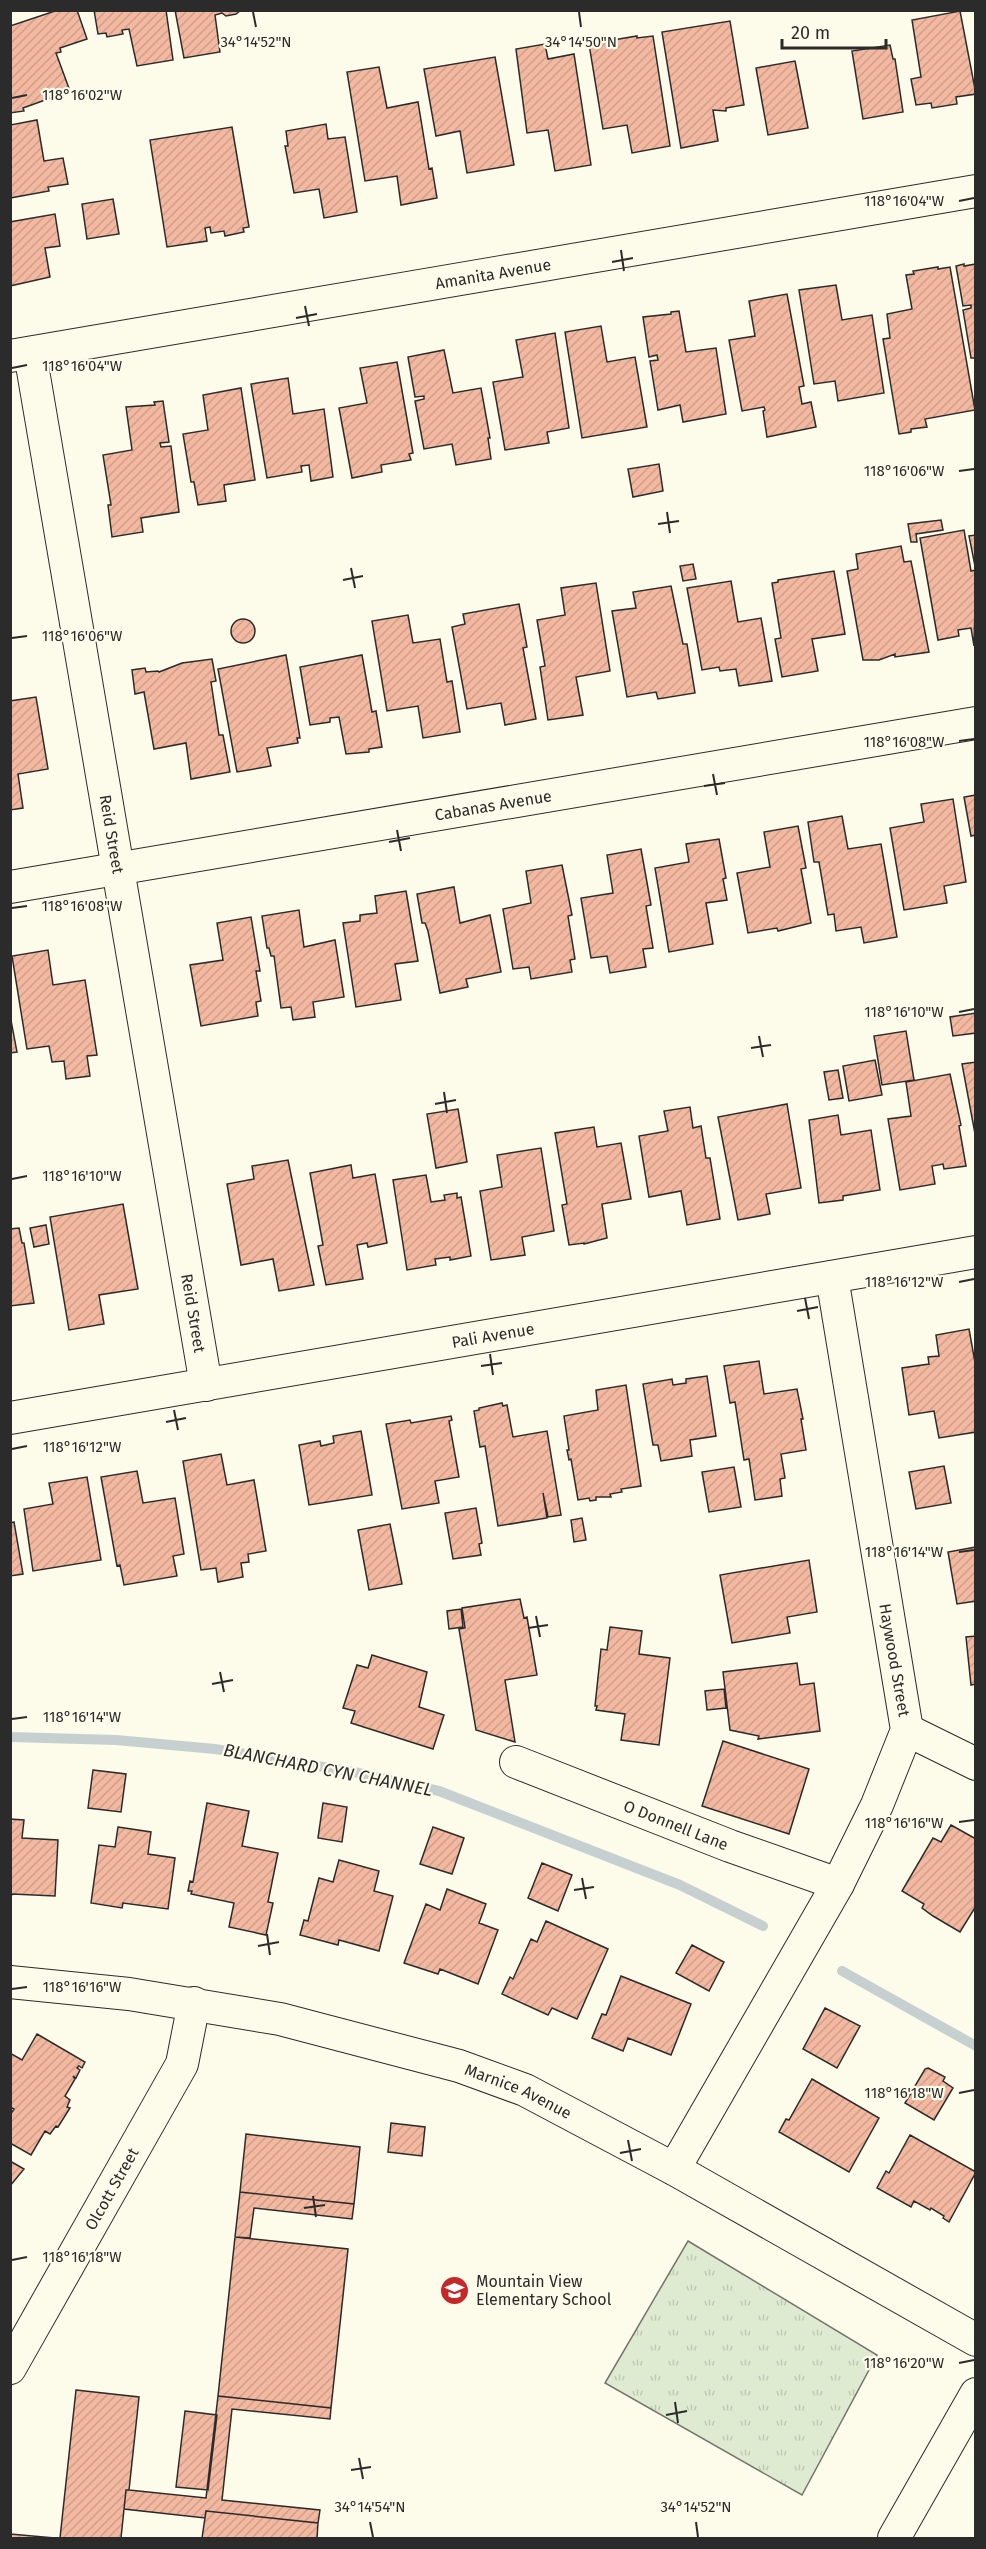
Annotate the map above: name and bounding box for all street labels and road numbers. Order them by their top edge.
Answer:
street label: Amanita Avenue [434,255,553,293]
street label: Cabanas Avenue [433,786,553,825]
street label: Reid Street [95,793,128,875]
street label: Reid Street [177,1272,209,1354]
street label: Pali Avenue [450,1319,536,1352]
street label: Haywood Street [875,1602,914,1718]
street label: O Donnell Lane [621,1796,731,1854]
street label: Marnice Avenue [462,2060,575,2123]
street label: Olcott Street [81,2144,143,2234]

